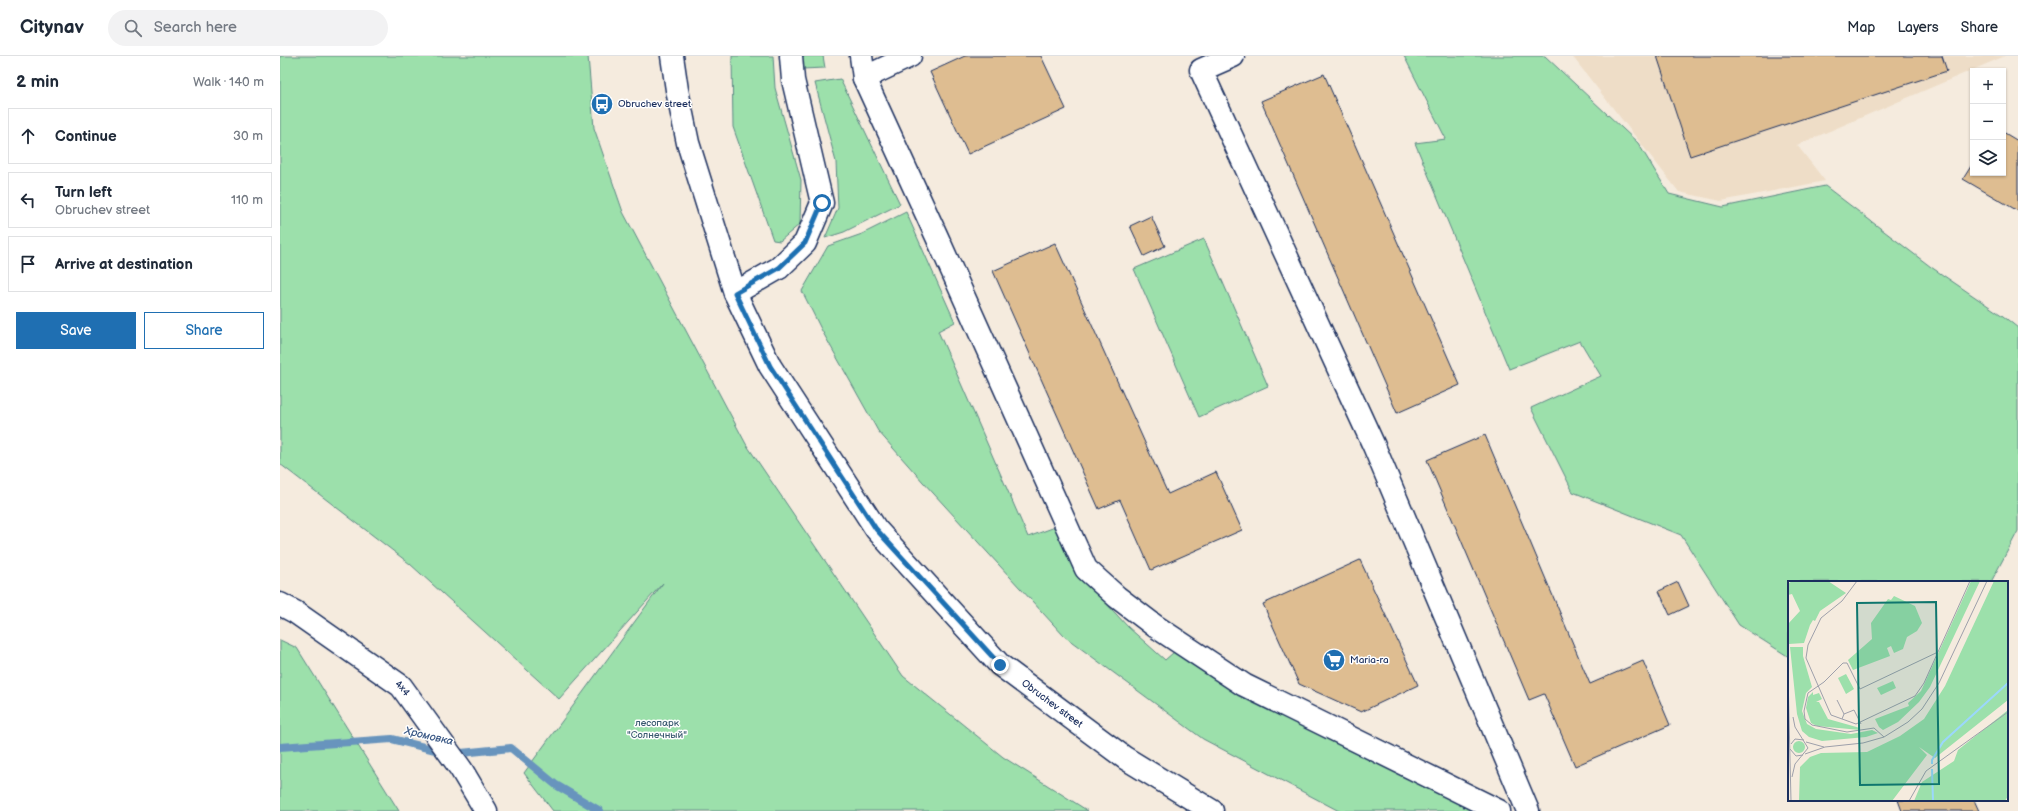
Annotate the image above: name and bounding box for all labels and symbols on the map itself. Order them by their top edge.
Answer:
bus stop icon: Obruchev street [589,91,615,117]
place label: Obruchev street [618,98,691,110]
route start [813,194,831,212]
inset map [1788,581,2008,801]
supermarket icon: Maria-ra [1321,647,1347,673]
place label: Maria-ra [1350,654,1389,666]
route end [991,656,1009,674]
street label: Obruchev street [1019,677,1085,730]
street label: 4x4 [393,678,412,699]
park label: лесопарк "Солнечный" [627,717,687,741]
water label: Хромовка [402,724,455,748]

